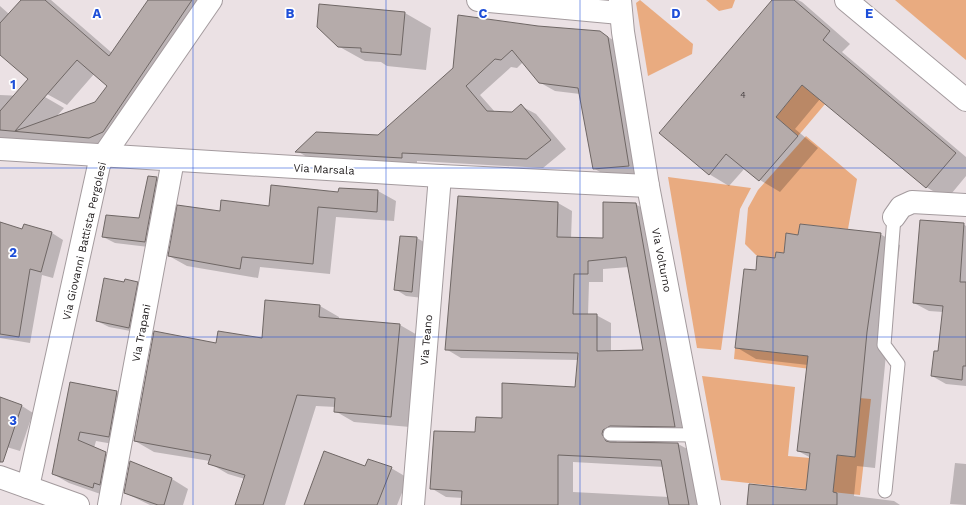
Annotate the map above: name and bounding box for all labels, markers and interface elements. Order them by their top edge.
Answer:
text: A [93,6,102,21]
text: B [286,6,295,21]
text: C [479,6,488,21]
text: D [671,6,681,21]
text: E [865,6,873,21]
text: 1 [10,77,16,92]
house number: 4 [740,90,746,100]
street label: Via Giovanni Battista Pergolesi [60,161,109,322]
street label: Via Marsala [293,161,355,178]
street label: Via Volturno [649,227,674,293]
text: 2 [9,245,17,260]
street label: Via Trapani [130,303,153,363]
street label: Via Teano [418,314,435,366]
text: 3 [9,413,17,428]

